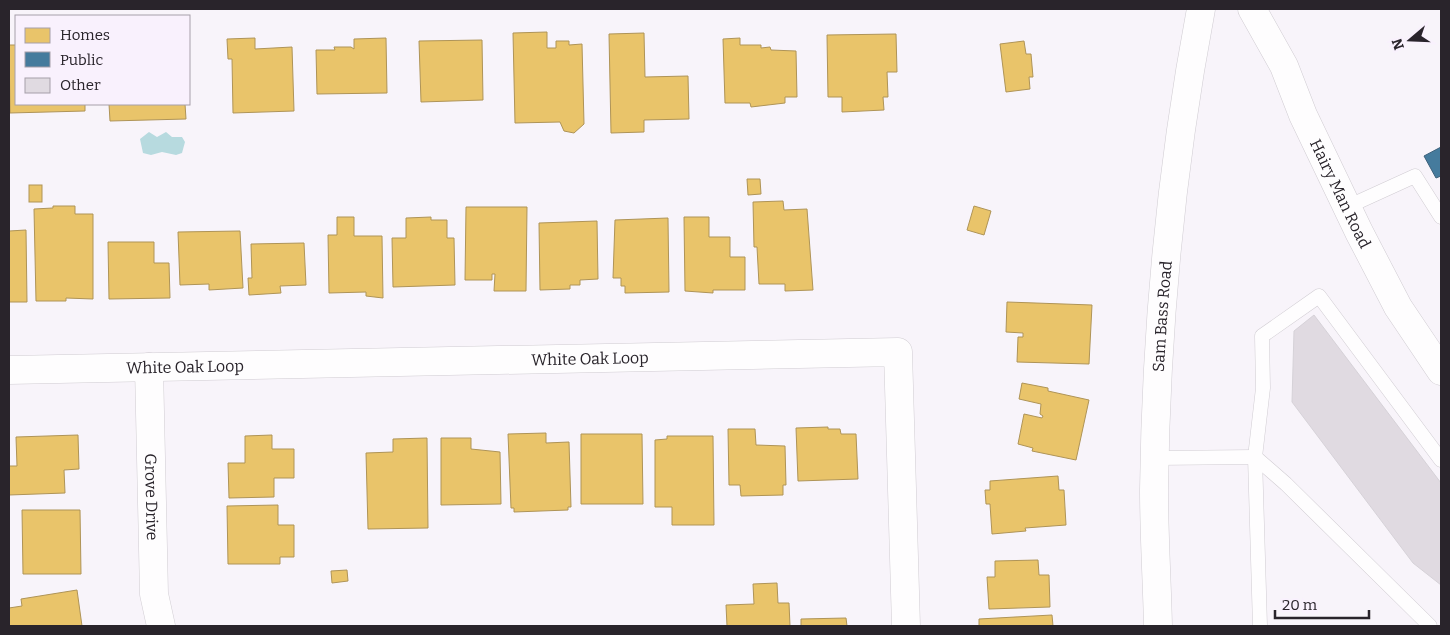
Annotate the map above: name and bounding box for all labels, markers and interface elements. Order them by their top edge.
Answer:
legend [15,15,190,105]
north arrow [1385,15,1435,65]
text: Homes [60,26,110,44]
text: N [1388,36,1408,52]
text: Public [60,51,104,69]
text: Other [60,76,101,94]
street label: Hairy Man Road [1306,136,1375,252]
street label: Sam Bass Road [1149,259,1176,372]
street label: White Oak Loop [531,348,649,369]
street label: White Oak Loop [126,356,244,378]
street label: Grove Drive [141,453,162,541]
scale bar [1275,588,1369,620]
text: 20 m [1282,596,1318,614]

